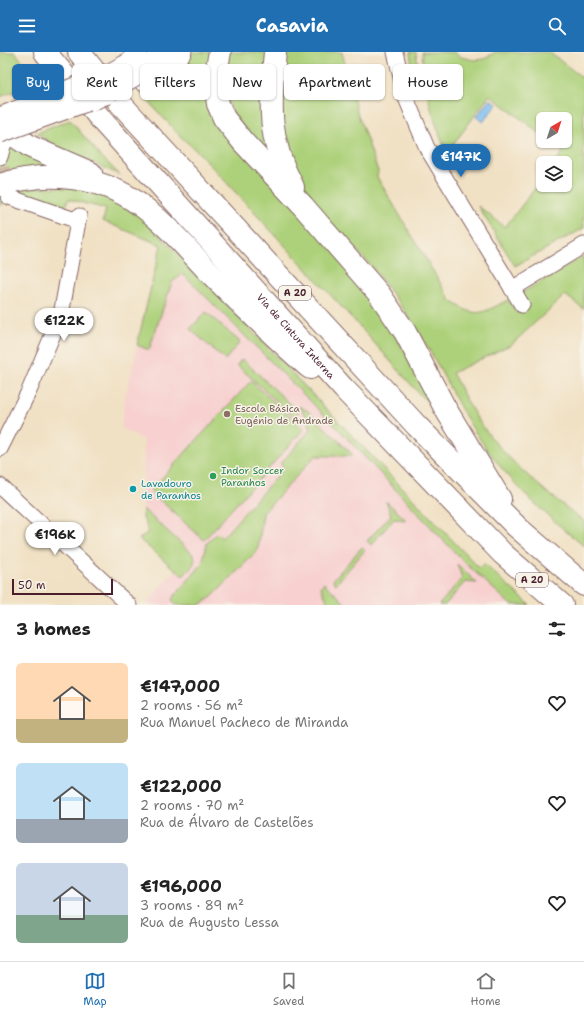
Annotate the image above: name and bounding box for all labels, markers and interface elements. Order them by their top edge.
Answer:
text: Casavia [256,14,328,38]
icon: menu [16,15,38,37]
icon: search [546,15,568,37]
chip: Buy [12,64,64,100]
chip: Rent [72,64,132,100]
chip: Filters [140,64,210,100]
chip: New [218,64,276,100]
chip: Apartment [284,64,385,100]
chip: House [393,64,463,100]
north arrow [536,112,572,148]
map controls [536,112,572,192]
pin: €147K [433,144,489,178]
text: €147K [441,148,481,165]
button: layers [536,156,572,192]
road number: A 20 [279,286,311,300]
street label: Via de Cintura Interna [254,291,338,382]
pin: €122K [36,308,92,342]
text: €122K [44,312,85,329]
place label: Escola Básica Eugénio de Andrade [235,402,334,427]
marker: Escola Básica Eugénio de Andrade [222,409,232,419]
place label: Indor Soccer Paranhos [221,464,284,489]
marker: Indor Soccer Paranhos [208,471,218,481]
place label: Lavadouro de Paranhos [141,477,201,502]
marker: Lavadouro de Paranhos [128,484,138,494]
pin: €196K [27,522,83,556]
text: €196K [34,526,76,543]
road number: A 20 [516,573,548,587]
scale bar [12,577,113,596]
text: 50 m [18,578,46,593]
text: 3 homes [16,618,91,640]
icon: filters [546,618,568,640]
text: €147,000 [140,675,220,697]
icon: home [48,679,96,727]
icon: heart [546,692,568,714]
text: 2 rooms · 56 m² [140,697,243,714]
text: Rua Manuel Pacheco de Miranda [140,714,348,731]
text: €122,000 [140,775,222,797]
icon: home [48,779,96,827]
icon: heart [546,792,568,814]
text: 2 rooms · 70 m² [140,797,244,814]
text: Rua de Álvaro de Castelões [140,814,314,831]
text: €196,000 [140,875,222,897]
icon: home [48,879,96,927]
icon: heart [546,892,568,914]
text: 3 rooms · 89 m² [140,897,244,914]
text: Rua de Augusto Lessa [140,914,279,931]
tab: Map [83,970,107,1009]
tab: Saved [273,970,304,1009]
tab: Home [471,970,501,1009]

